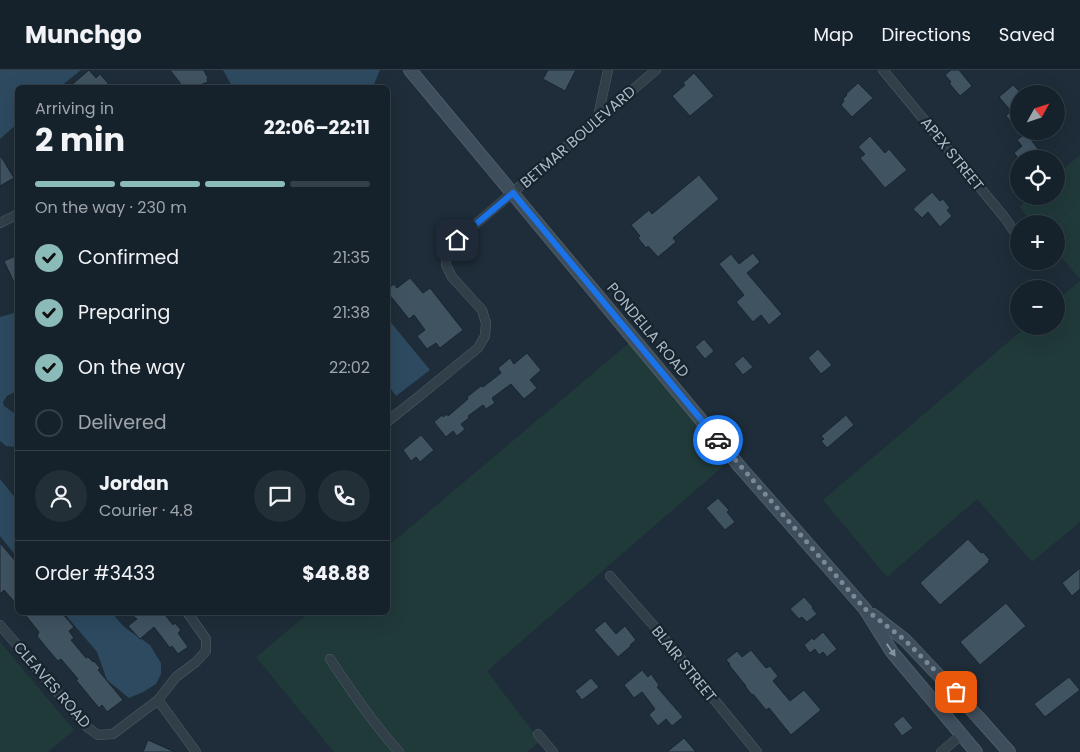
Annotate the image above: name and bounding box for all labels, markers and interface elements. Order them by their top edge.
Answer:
text: Munchgo [25,18,142,51]
text: Map [814,22,853,47]
text: Directions [881,22,971,47]
text: Saved [999,22,1055,47]
street label: BETMAR BOULEVARD [516,81,640,193]
north arrow [1010,85,1065,140]
map controls [1010,85,1065,335]
text: Arriving in [35,97,114,120]
street label: APEX STREET [916,112,989,195]
text: 22:06–22:11 [264,114,370,141]
text: 2 min [35,117,125,162]
button: locate [1010,150,1065,205]
text: On the way · 230 m [35,196,187,219]
button: + [1010,215,1065,270]
pin [436,219,478,261]
icon: home [443,226,471,254]
icon: check [35,244,63,272]
text: Confirmed [78,244,179,271]
text: 21:35 [333,246,370,269]
street label: PONDELLA ROAD [602,278,694,382]
button: − [1010,280,1065,335]
icon: check [35,299,63,327]
text: Preparing [78,299,170,326]
text: 21:38 [333,301,370,324]
icon: check [35,354,63,382]
text: On the way [78,354,185,381]
text: 22:02 [329,356,370,379]
text: Delivered [78,409,167,436]
courier [693,415,743,465]
icon: car [704,426,732,454]
button: person [35,470,87,522]
text: Jordan [99,470,169,497]
button: chat [254,470,306,522]
button: phone [318,470,370,522]
text: Courier · 4.8 [99,499,193,522]
text: Order #3433 [35,560,155,587]
text: $48.88 [302,560,370,587]
street label: BLAIR STREET [647,621,722,706]
street label: CLEAVES ROAD [9,637,96,732]
one-way arrow [886,643,896,657]
pin [935,671,977,713]
icon: bag [942,678,970,706]

